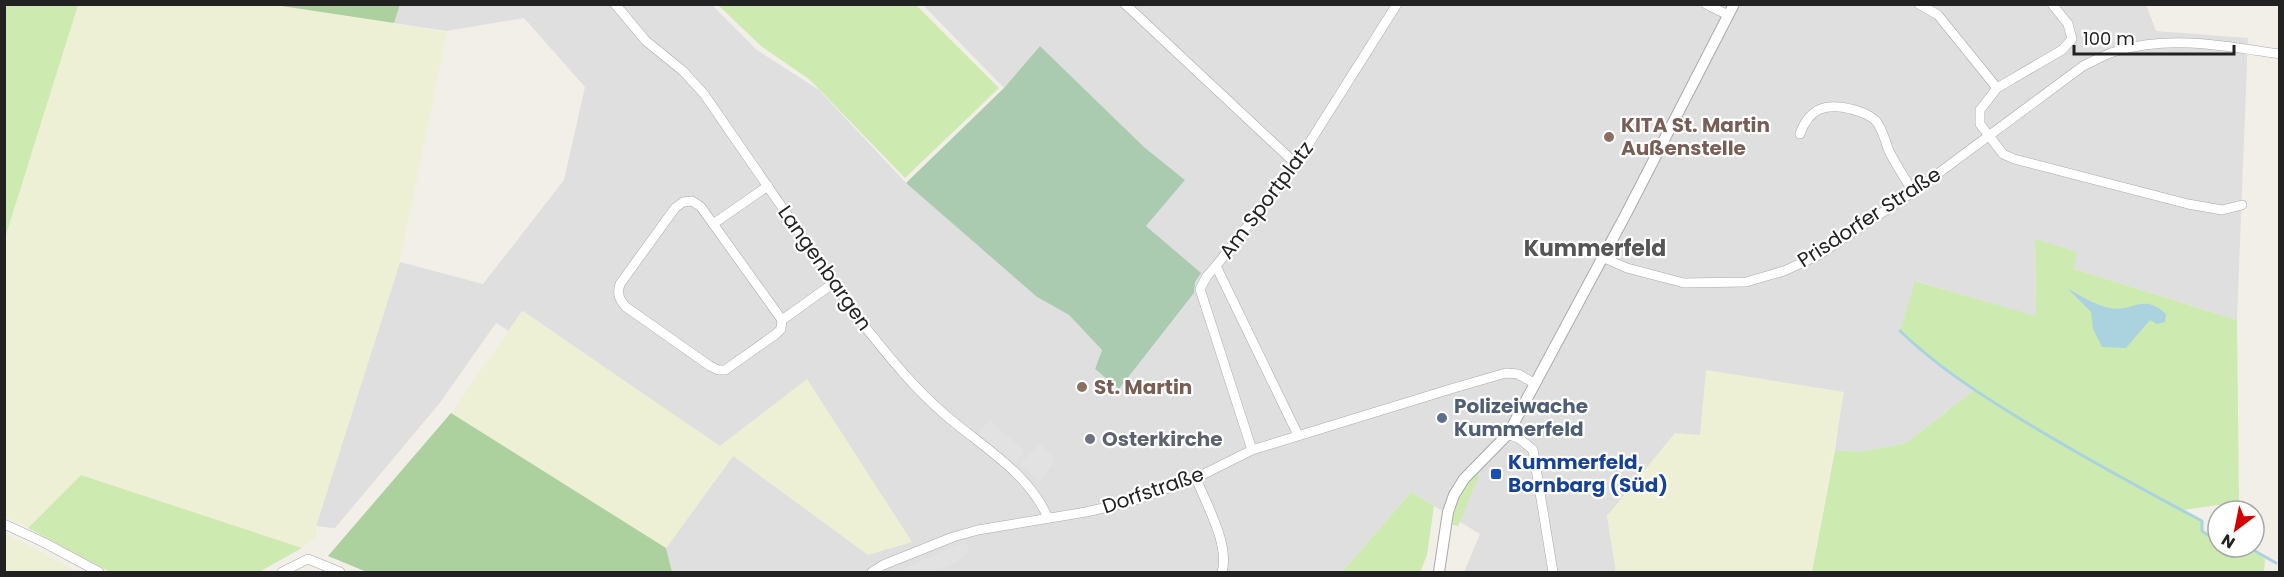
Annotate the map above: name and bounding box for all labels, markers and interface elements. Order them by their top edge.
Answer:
scale bar [2074,18,2234,56]
text: 100 m [2083,26,2135,51]
place label: KITA St. Martin Außenstelle [1621,111,1770,162]
marker: KITA St. Martin Außenstelle [1602,130,1616,144]
street label: Am Sportplatz [1213,135,1319,265]
street label: Prisdorfer Straße [1792,160,1946,274]
street label: Langenbargen [771,200,879,336]
district label: Kummerfeld [1524,233,1666,264]
place label: St. Martin [1094,373,1192,401]
marker: St. Martin [1075,380,1089,394]
place label: Polizeiwache Kummerfeld [1454,392,1588,443]
marker: Polizeiwache Kummerfeld [1435,411,1449,425]
place label: Osterkirche [1102,425,1223,453]
marker: Osterkirche [1083,432,1097,446]
place label: Kummerfeld, Bornbarg (Süd) [1508,448,1668,499]
street label: Dorfstraße [1098,460,1208,520]
marker: Kummerfeld, Bornbarg (Süd) [1489,467,1503,481]
north arrow [2206,499,2266,559]
text: N [2217,528,2240,554]

